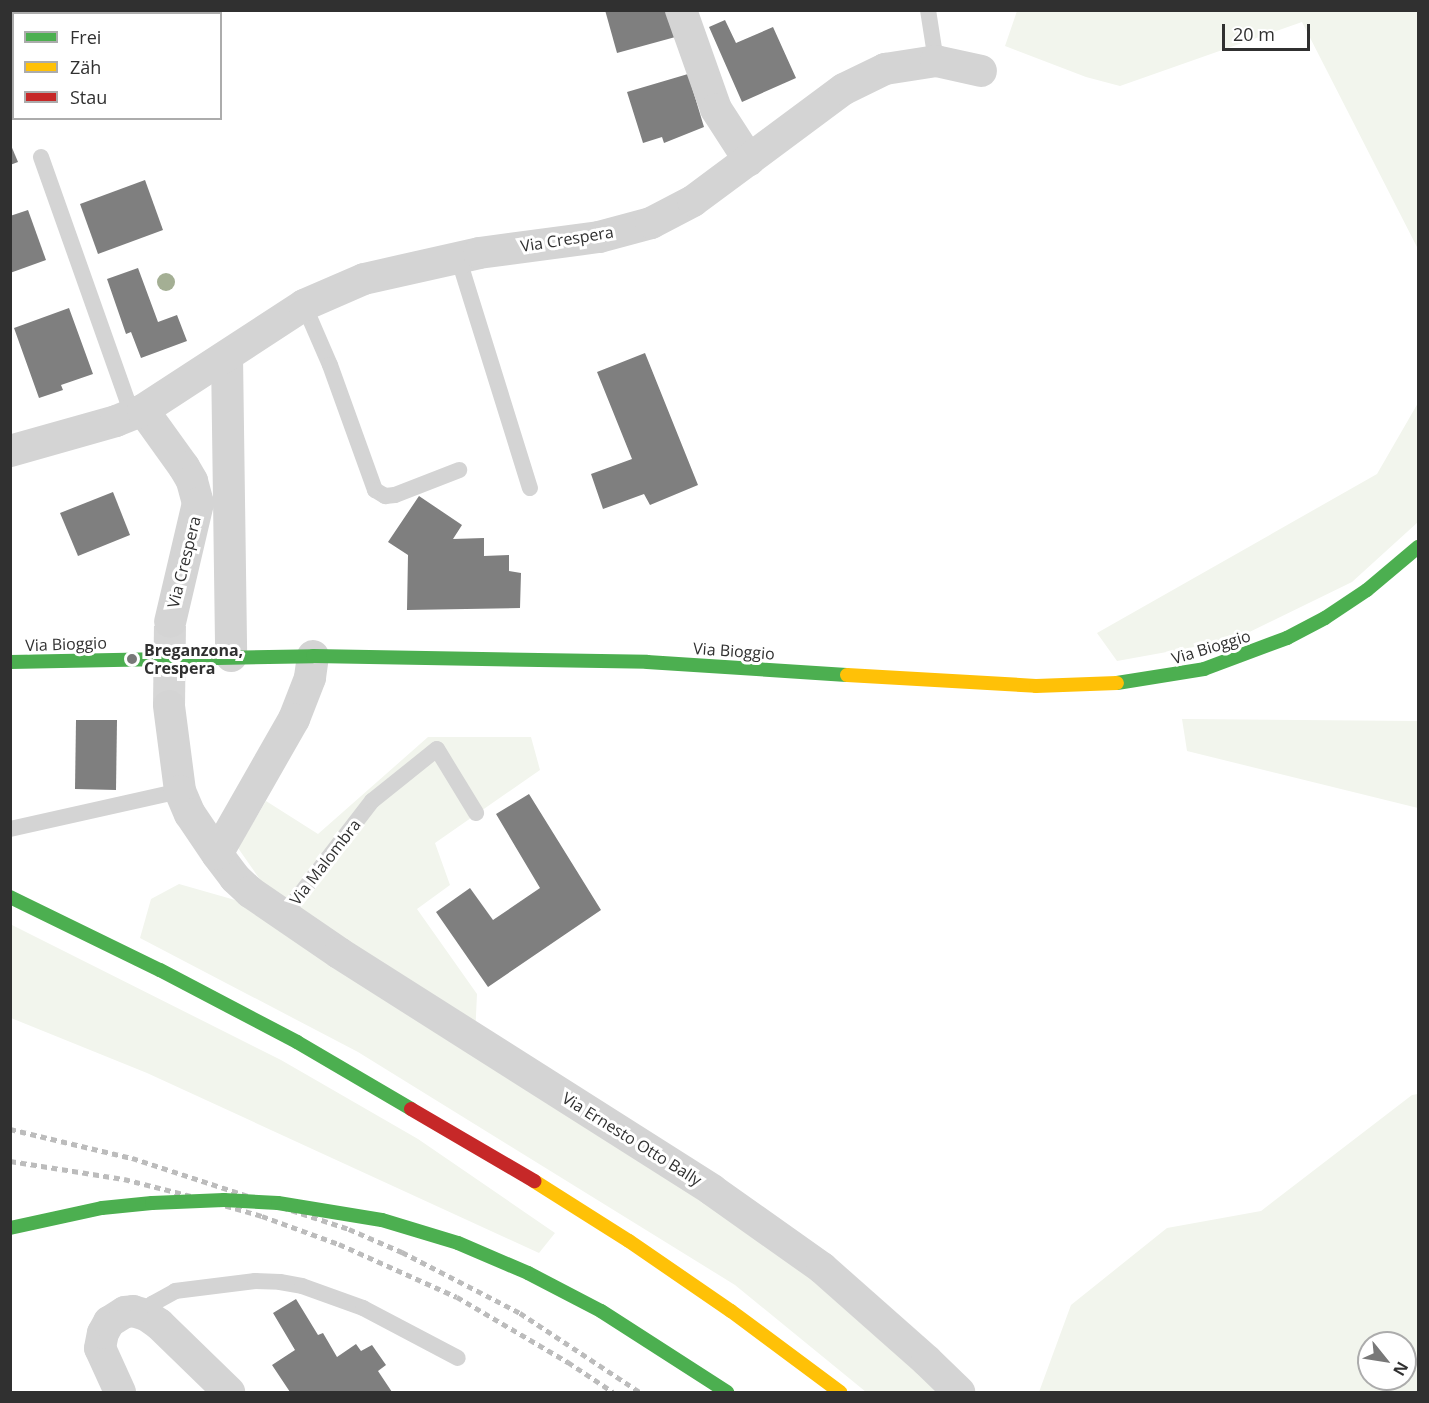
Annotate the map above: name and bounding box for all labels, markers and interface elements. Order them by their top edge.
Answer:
legend [12,12,222,120]
scale bar [1225,12,1314,50]
text: 20 m [1233,22,1275,46]
text: Frei [70,25,101,49]
text: Zäh [70,55,101,79]
text: Stau [70,85,107,109]
street label: Via Crespera [519,222,615,256]
street label: Via Crespera [163,514,205,610]
street label: Via Bioggio [1169,626,1253,668]
street label: Via Bioggio [25,633,107,655]
street label: Via Bioggio [693,639,775,663]
place label: Breganzona, Crespera [144,640,243,678]
marker: Breganzona, Crespera [125,652,139,666]
street label: Via Malombra [286,815,364,909]
street label: Via Ernesto Otto Bally [559,1088,705,1190]
north arrow [1357,1331,1417,1391]
text: N [1388,1358,1414,1380]

